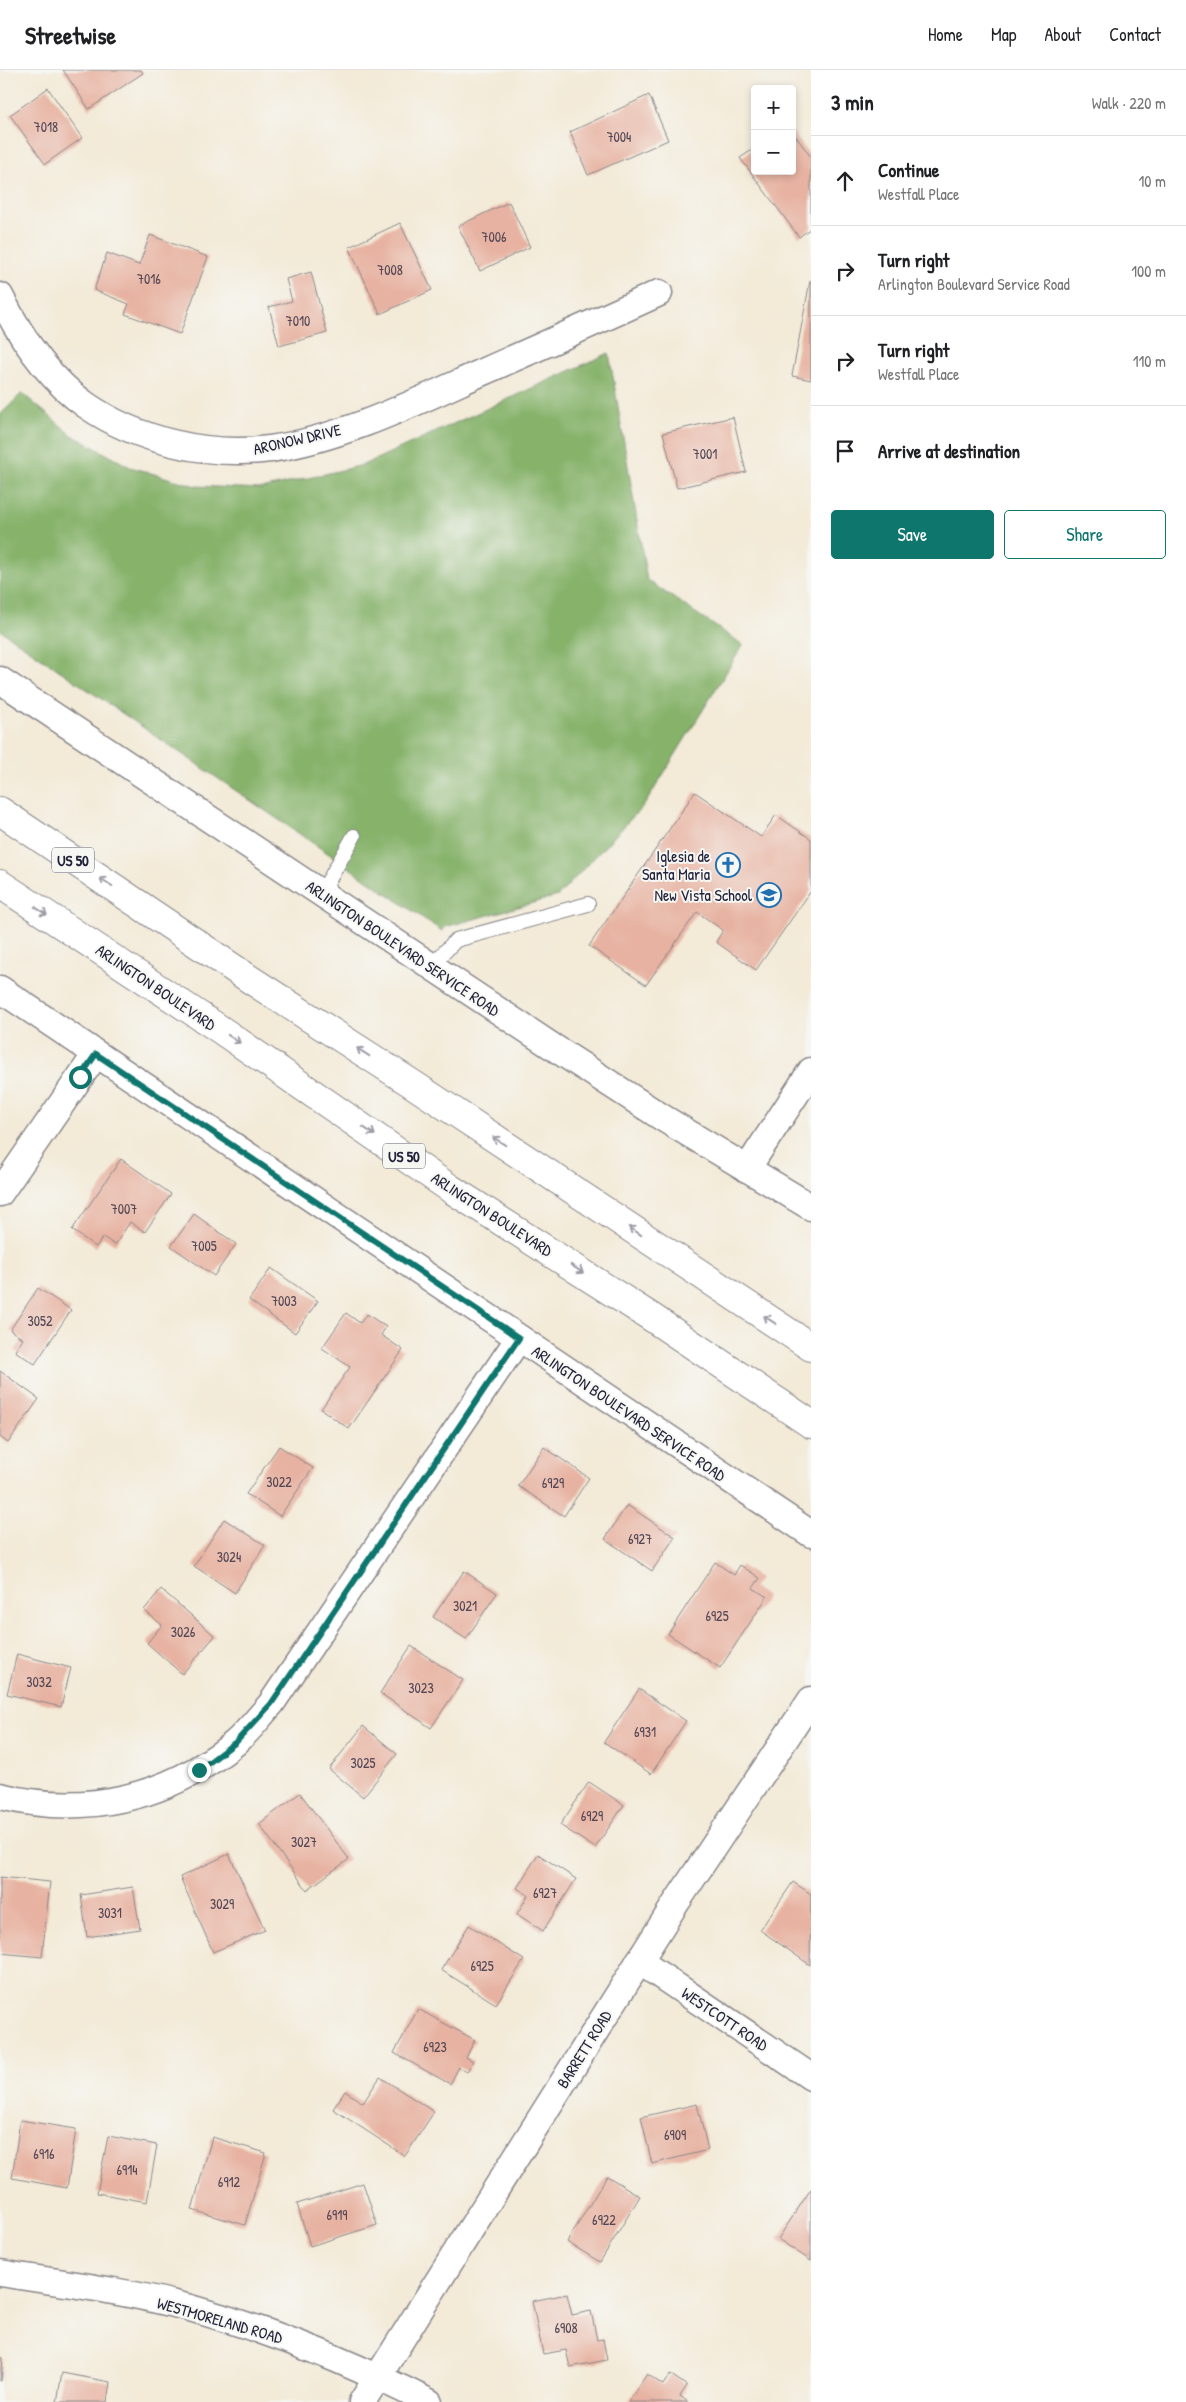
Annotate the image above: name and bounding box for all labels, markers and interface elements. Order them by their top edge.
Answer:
text: Streetwise [25,19,116,51]
text: Home [928,22,963,47]
text: Map [991,22,1016,47]
text: About [1044,22,1081,47]
text: Contact [1109,22,1161,47]
map controls [751,85,796,175]
button: + [751,85,796,130]
text: 3 min [831,88,874,117]
text: Walk · 220 m [1092,92,1166,114]
house number: 7018 [34,117,58,136]
house number: 7004 [607,127,631,146]
button: − [751,130,796,175]
text: Continue [878,157,939,183]
icon: ahead [831,167,859,195]
text: 10 m [1138,170,1166,192]
text: Westfall Place [878,183,959,205]
house number: 7006 [481,227,507,246]
text: Turn right [878,247,949,273]
icon: right [831,257,859,285]
house number: 7008 [377,260,403,279]
text: 100 m [1131,260,1166,282]
house number: 7016 [137,269,161,288]
text: Arlington Boulevard Service Road [878,273,1070,295]
house number: 7010 [286,311,310,330]
text: Turn right [878,337,949,363]
icon: right [831,347,859,375]
text: 110 m [1133,350,1166,372]
text: Westfall Place [878,363,959,385]
street label: ARONOW DRIVE [251,418,343,460]
icon: arrive [831,437,859,465]
text: Arrive at destination [878,438,1020,464]
house number: 7001 [693,444,717,463]
button: Save [831,510,994,559]
button: Share [1004,510,1166,559]
place label: Iglesia de Santa Maria [642,845,711,885]
road number: US 50 [52,848,94,872]
church icon: Iglesia de Santa Maria [715,852,741,878]
street label: ARLINGTON BOULEVARD SERVICE ROAD [302,875,505,1021]
one-way arrow [99,877,113,887]
school or university icon: New Vista School [756,882,782,908]
place label: New Vista School [654,884,753,906]
one-way arrow [33,906,47,916]
street label: ARLINGTON BOULEVARD [92,939,221,1035]
one-way arrow [227,1034,241,1044]
one-way arrow [356,1047,370,1058]
route start [69,1066,92,1089]
one-way arrow [361,1126,375,1136]
one-way arrow [492,1136,506,1146]
road number: US 50 [383,1144,425,1168]
street label: ARLINGTON BOULEVARD [427,1167,557,1262]
house number: 7007 [111,1199,137,1218]
one-way arrow [628,1226,642,1236]
house number: 7005 [191,1236,217,1255]
one-way arrow [569,1265,583,1275]
house number: 7003 [271,1291,297,1310]
house number: 3052 [27,1311,53,1330]
one-way arrow [764,1315,778,1325]
street label: ARLINGTON BOULEVARD SERVICE ROAD [528,1340,731,1486]
house number: 3022 [266,1472,292,1491]
house number: 6929 [542,1473,564,1492]
house number: 6927 [628,1529,652,1548]
house number: 3024 [217,1547,241,1566]
house number: 3021 [453,1596,477,1615]
house number: 6925 [705,1606,729,1625]
house number: 3026 [171,1622,196,1641]
house number: 3032 [26,1672,52,1691]
house number: 3023 [408,1678,434,1697]
house number: 6931 [634,1722,656,1741]
house number: 3025 [350,1753,376,1772]
route end [188,1759,211,1782]
house number: 6929 [581,1806,603,1825]
house number: 3027 [291,1832,317,1851]
house number: 6927 [533,1883,557,1902]
house number: 3029 [210,1894,234,1913]
house number: 3031 [98,1903,122,1922]
house number: 6925 [470,1956,494,1975]
street label: WESTCOTT ROAD [678,1982,773,2056]
street label: BARRETT ROAD [551,2006,617,2092]
house number: 6923 [423,2037,447,2056]
house number: 6909 [664,2125,686,2144]
house number: 6916 [33,2144,55,2163]
house number: 6914 [116,2160,138,2179]
house number: 6912 [218,2172,241,2191]
house number: 6919 [327,2205,347,2224]
house number: 6922 [592,2210,616,2229]
street label: WESTMORELAND ROAD [155,2292,286,2349]
house number: 6908 [554,2318,578,2337]

